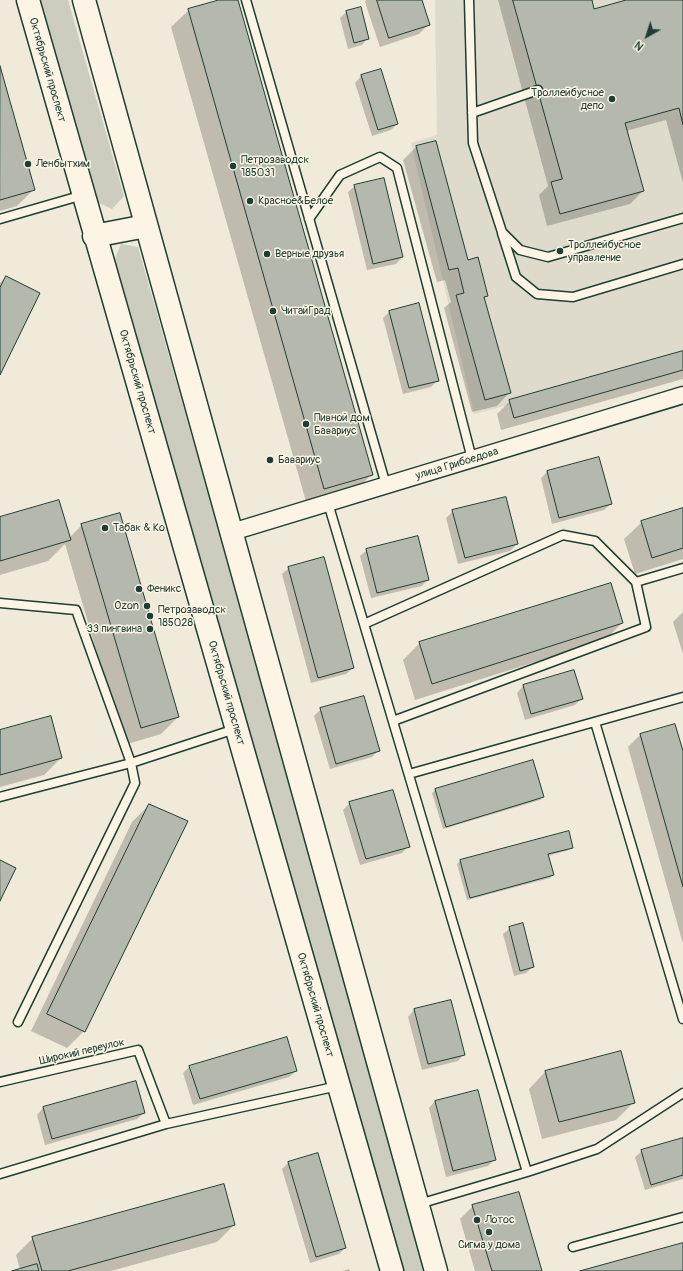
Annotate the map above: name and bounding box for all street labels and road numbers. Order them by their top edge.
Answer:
street label: Октябрьский проспект [26,16,68,124]
street label: Октябрьский проспект [116,328,158,436]
street label: улица Грибоедова [414,445,500,483]
street label: Октябрьский проспект [205,639,247,747]
street label: Октябрьский проспект [294,951,336,1059]
street label: Широкий переулок [38,1036,126,1068]

